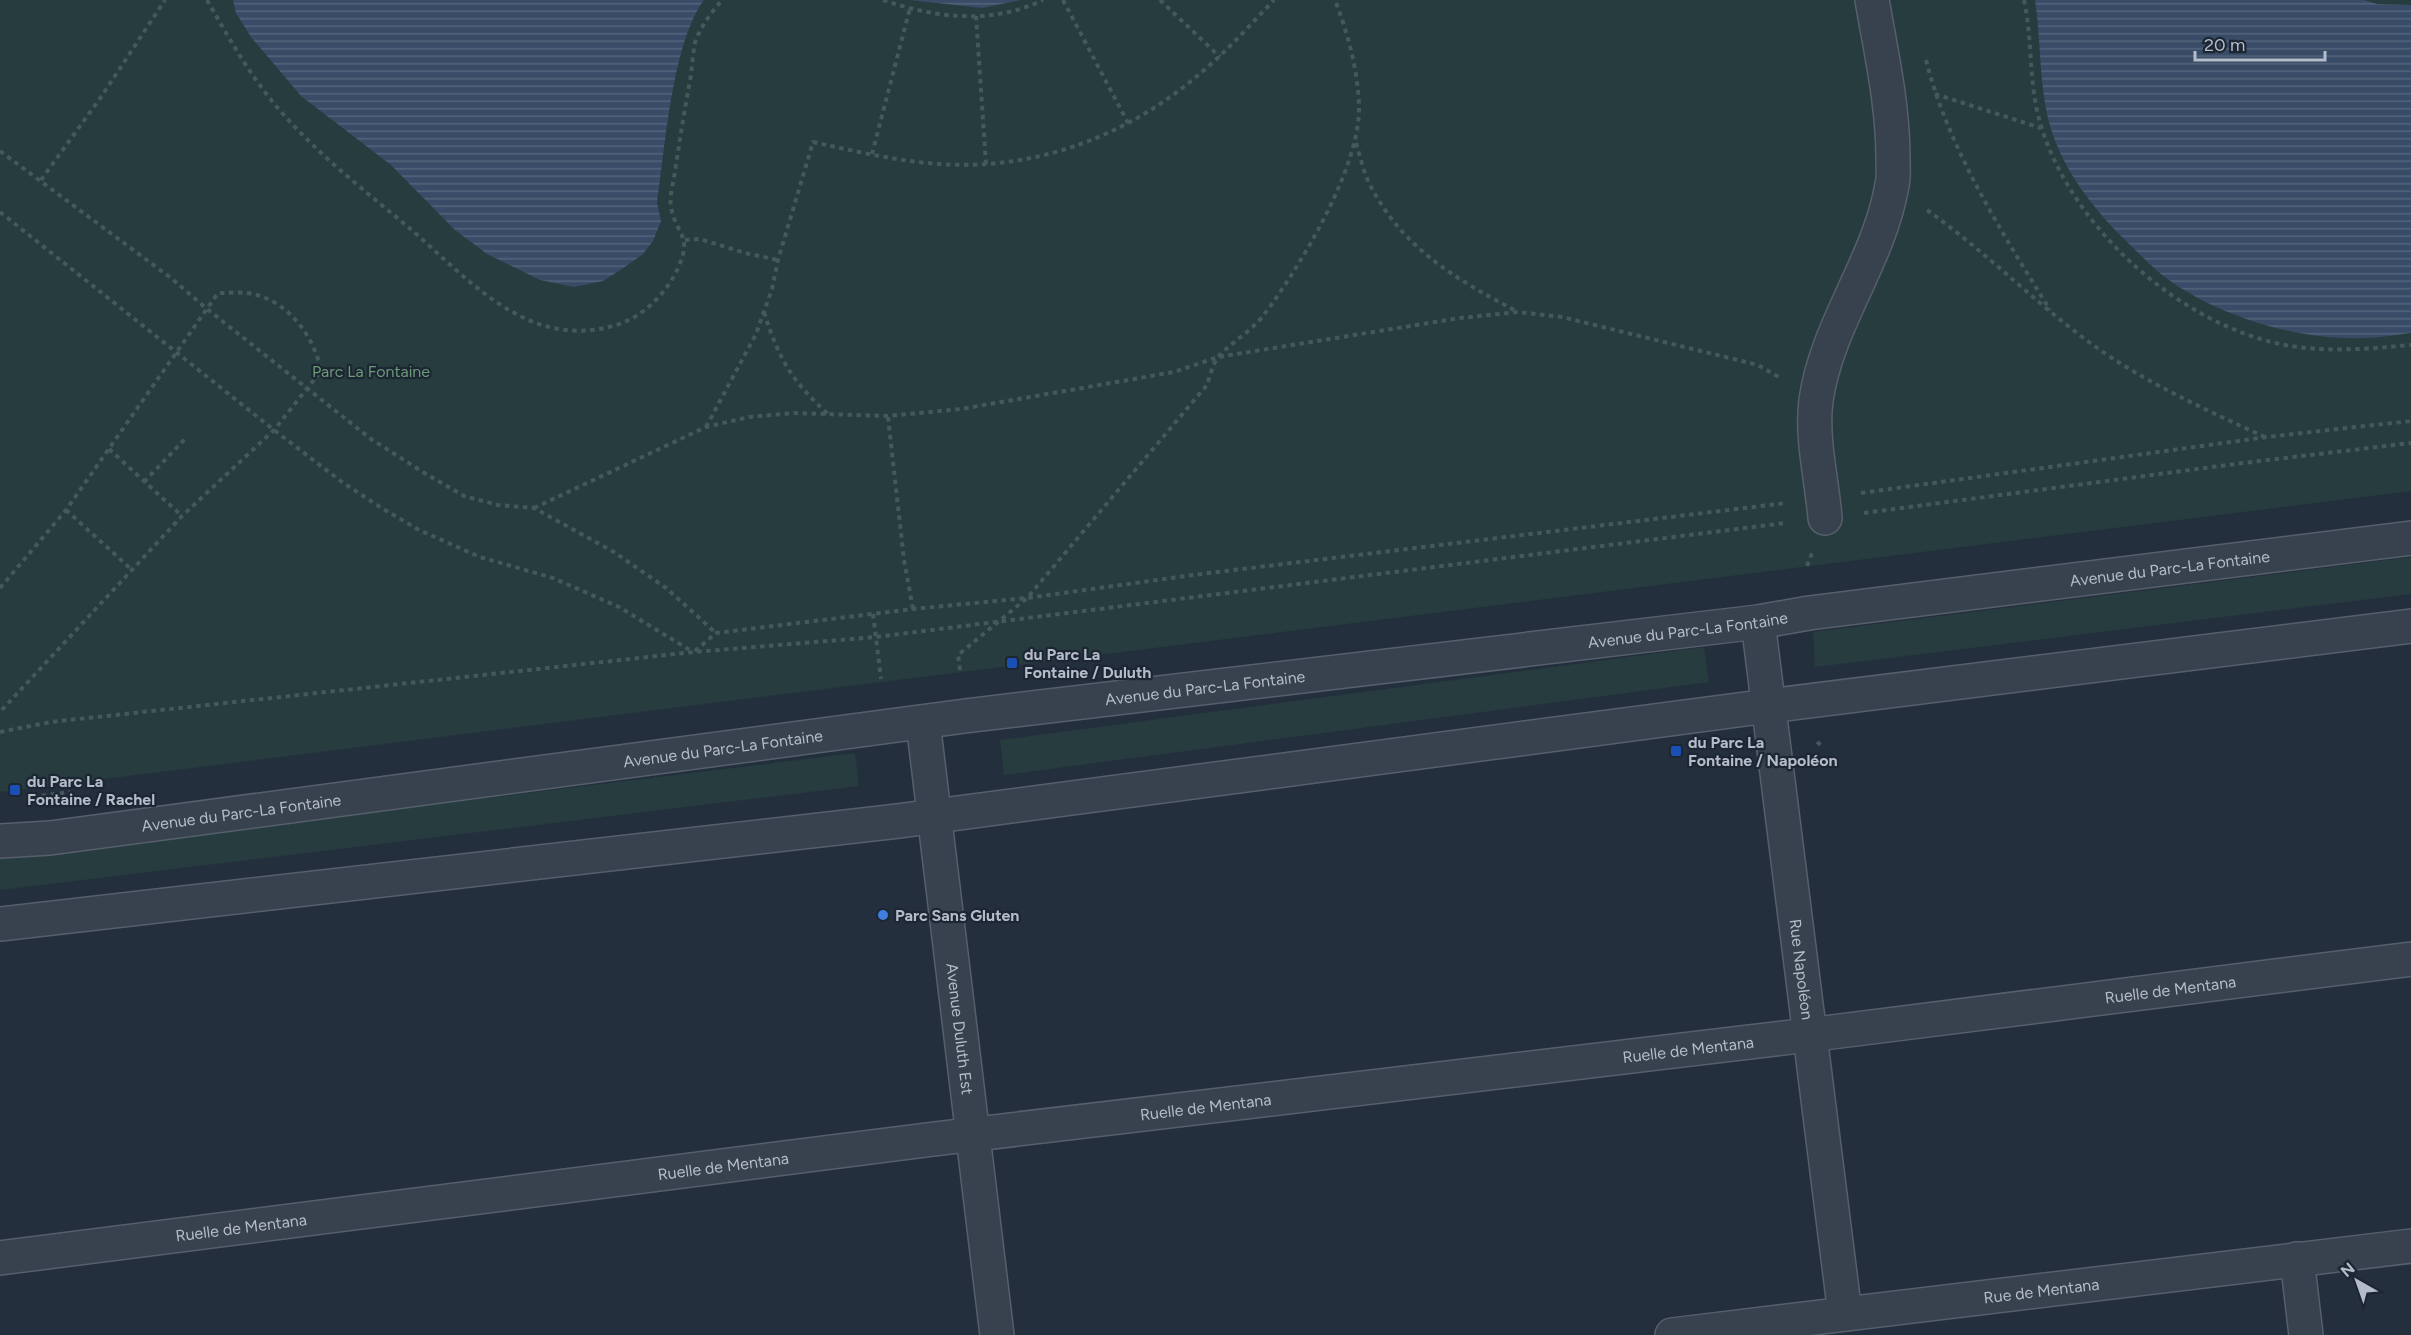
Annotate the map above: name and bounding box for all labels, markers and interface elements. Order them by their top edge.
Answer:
scale bar [2195,24,2326,62]
text: 20 m [2204,34,2245,56]
park label: Parc La Fontaine [312,362,430,381]
street label: Avenue du Parc-La Fontaine [2069,547,2271,590]
street label: Avenue du Parc-La Fontaine [1587,608,1789,652]
place label: du Parc La Fontaine / Duluth [1024,645,1151,682]
marker: du Parc La Fontaine / Duluth [1005,656,1019,670]
street label: Avenue du Parc-La Fontaine [1104,667,1307,709]
street label: Avenue du Parc-La Fontaine [622,726,824,771]
place label: du Parc La Fontaine / Napoléon [1688,733,1838,770]
marker: du Parc La Fontaine / Napoléon [1669,744,1683,758]
place label: du Parc La Fontaine / Rachel [27,772,155,809]
marker: du Parc La Fontaine / Rachel [8,783,22,797]
street label: Avenue du Parc-La Fontaine [140,790,343,836]
place label: Parc Sans Gluten [895,906,1019,925]
marker: Parc Sans Gluten [876,908,890,922]
street label: Rue Napoléon [1785,918,1817,1021]
street label: Avenue Duluth Est [942,962,977,1096]
street label: Ruelle de Mentana [2104,972,2237,1008]
street label: Ruelle de Mentana [1621,1033,1755,1067]
street label: Ruelle de Mentana [1139,1090,1272,1124]
street label: Ruelle de Mentana [656,1149,790,1184]
street label: Ruelle de Mentana [174,1210,308,1246]
north arrow [2327,1251,2387,1311]
text: N [2337,1259,2359,1281]
street label: Rue de Mentana [1983,1275,2100,1307]

